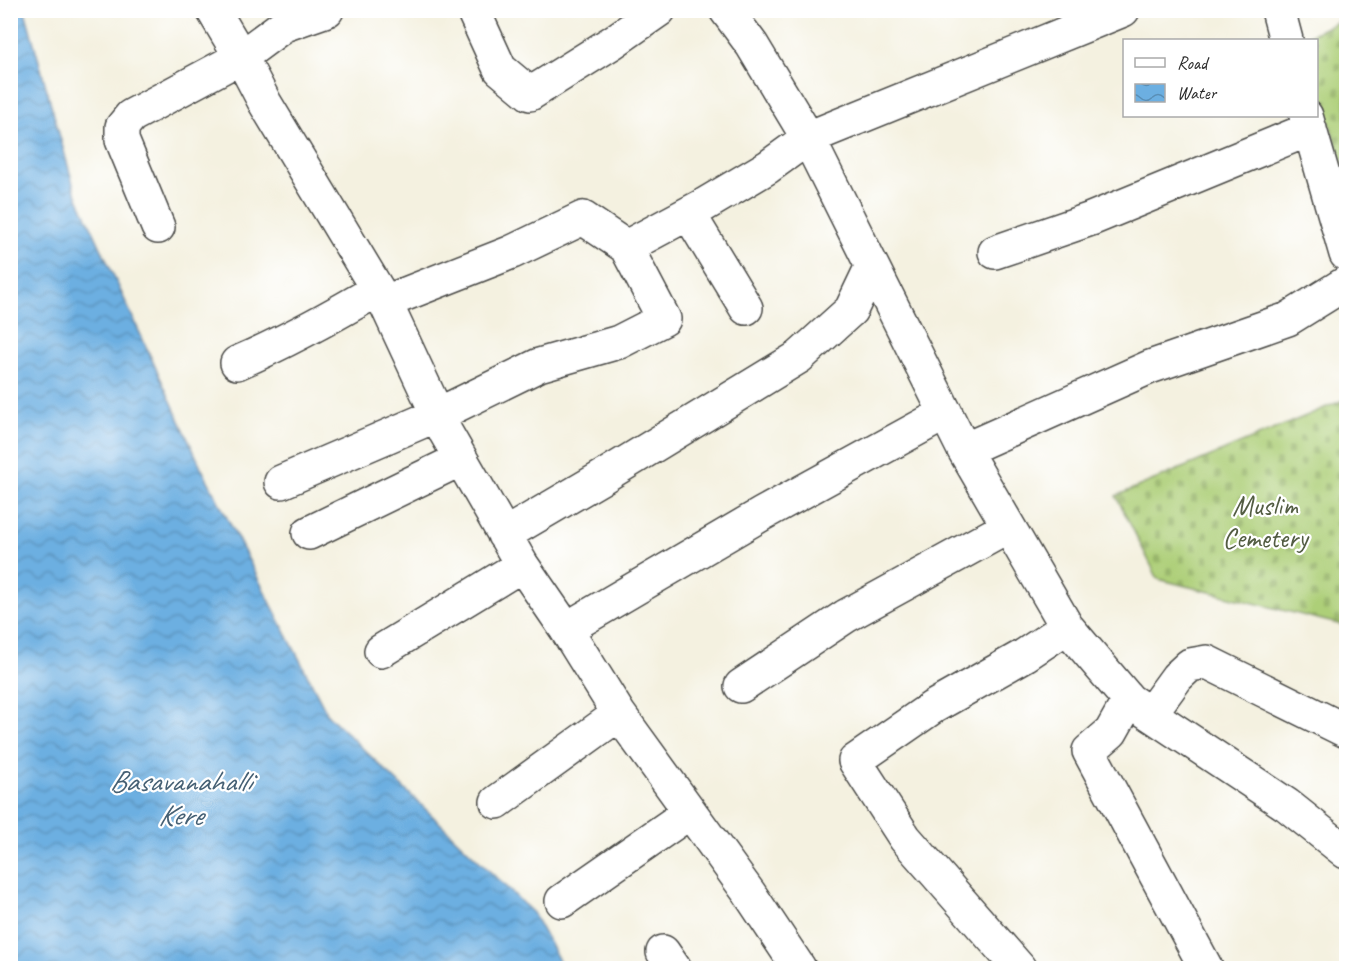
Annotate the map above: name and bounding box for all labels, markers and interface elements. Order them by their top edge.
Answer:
legend [1123,39,1318,117]
text: Road [1177,52,1210,74]
text: Water [1177,82,1218,104]
park label: Muslim Cemetery [1222,488,1310,555]
water label: Basavanahalli Kere [109,762,258,834]

